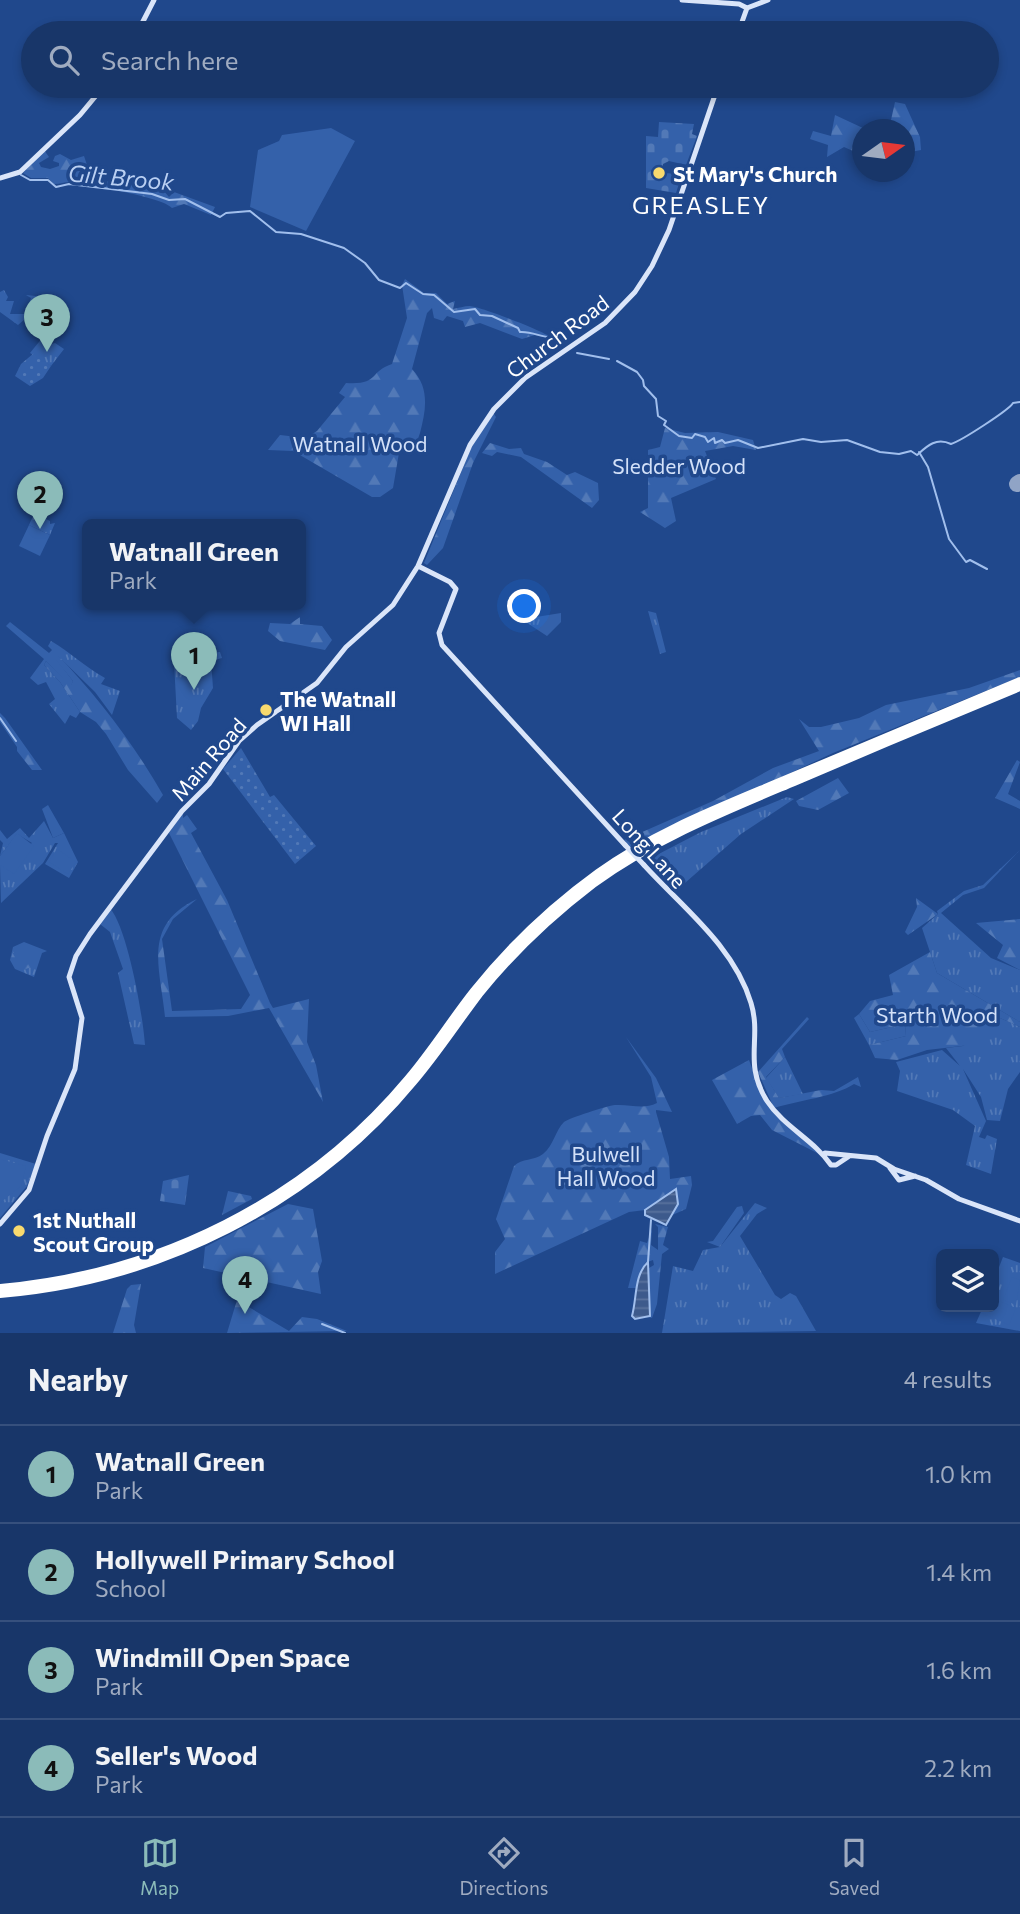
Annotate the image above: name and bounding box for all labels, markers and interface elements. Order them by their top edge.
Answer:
search box [21,21,999,98]
icon: search [45,41,83,79]
text: Search here [101,44,239,75]
north arrow [852,119,915,182]
water label: Gilt Brook [67,158,176,196]
place label: St Mary's Church [673,161,837,186]
marker: St Mary's Church [651,165,667,181]
district label: GREASLEY [632,190,770,219]
street label: Church Road [501,289,613,383]
pin: 3 [24,294,70,352]
park label: Watnall Wood [293,431,427,456]
park label: Sledder Wood [612,453,746,478]
pin: 2 [17,471,63,529]
popup [82,519,306,610]
text: Watnall Green [109,535,279,566]
text: Park [109,566,157,594]
your location [507,589,541,623]
pin: 1 [171,632,217,690]
place label: The Watnall WI Hall [280,686,396,735]
marker: The Watnall WI Hall [258,702,274,718]
street label: Main Road [165,713,251,805]
street label: Long Lane [608,803,692,893]
park label: Starth Wood [876,1002,998,1027]
park label: Bulwell Hall Wood [557,1141,655,1190]
place label: 1st Nuthall Scout Group [33,1207,154,1256]
marker: 1st Nuthall Scout Group [11,1223,27,1239]
map controls [936,1249,999,1312]
button: layers [936,1249,999,1312]
pin: 4 [222,1256,268,1314]
text: Nearby [28,1360,128,1397]
text: 4 results [904,1365,992,1393]
text: Watnall Green [95,1445,265,1476]
text: 1 [46,1460,56,1488]
text: 1.0 km [925,1460,992,1488]
text: Park [95,1476,143,1504]
text: Hollywell Primary School [95,1543,395,1574]
text: 2 [44,1558,58,1586]
text: 1.4 km [926,1558,992,1586]
text: School [95,1574,166,1602]
text: Windmill Open Space [95,1641,350,1672]
text: 3 [44,1656,58,1684]
text: 1.6 km [926,1656,992,1684]
text: Park [95,1672,143,1700]
text: Seller's Wood [95,1739,258,1770]
text: 4 [44,1754,58,1782]
text: 2.2 km [924,1754,992,1782]
text: Park [95,1770,143,1798]
tab: Map [140,1834,179,1899]
tab: Directions [459,1834,549,1899]
tab: Saved [829,1834,880,1899]

